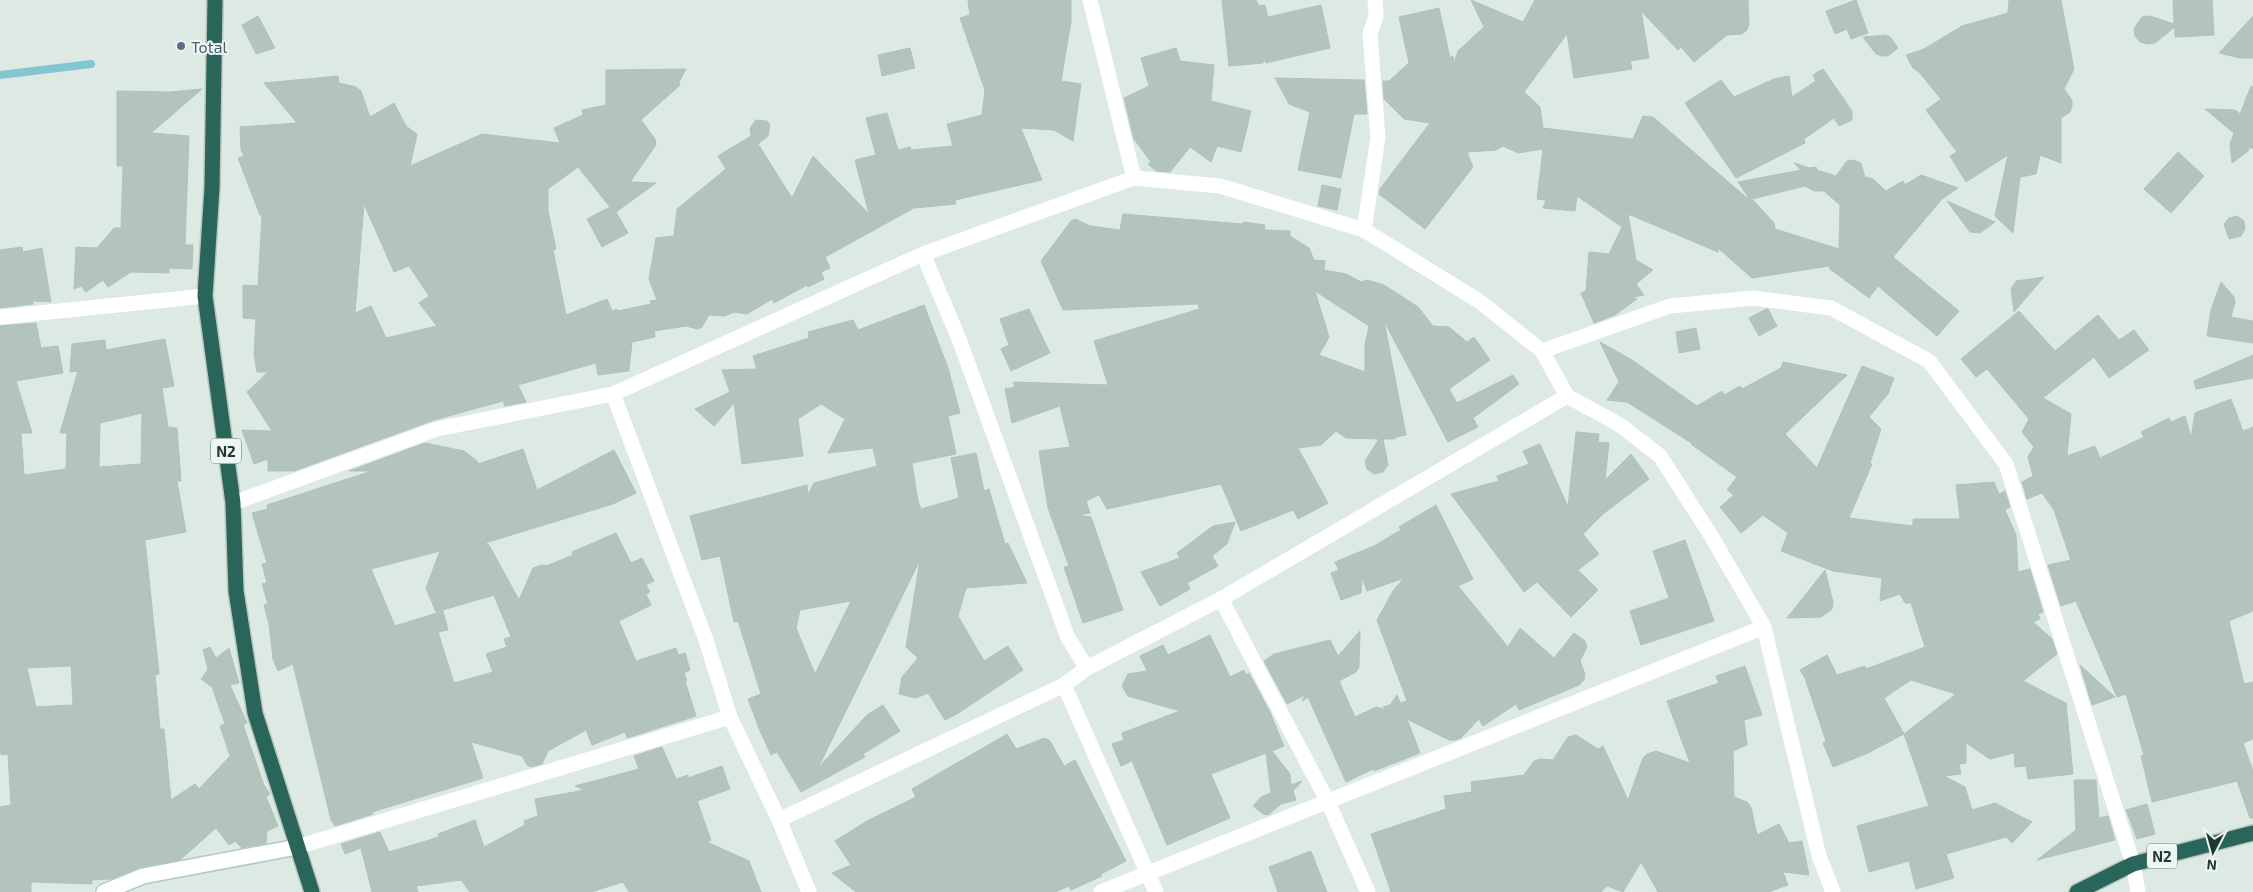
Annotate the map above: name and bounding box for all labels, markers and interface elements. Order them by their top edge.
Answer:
place label: Total [191,37,227,56]
marker: Total [175,40,187,52]
road number: N2 [211,438,241,464]
north arrow [2188,827,2238,877]
road number: N2 [2147,844,2177,868]
text: N [2206,856,2218,874]

